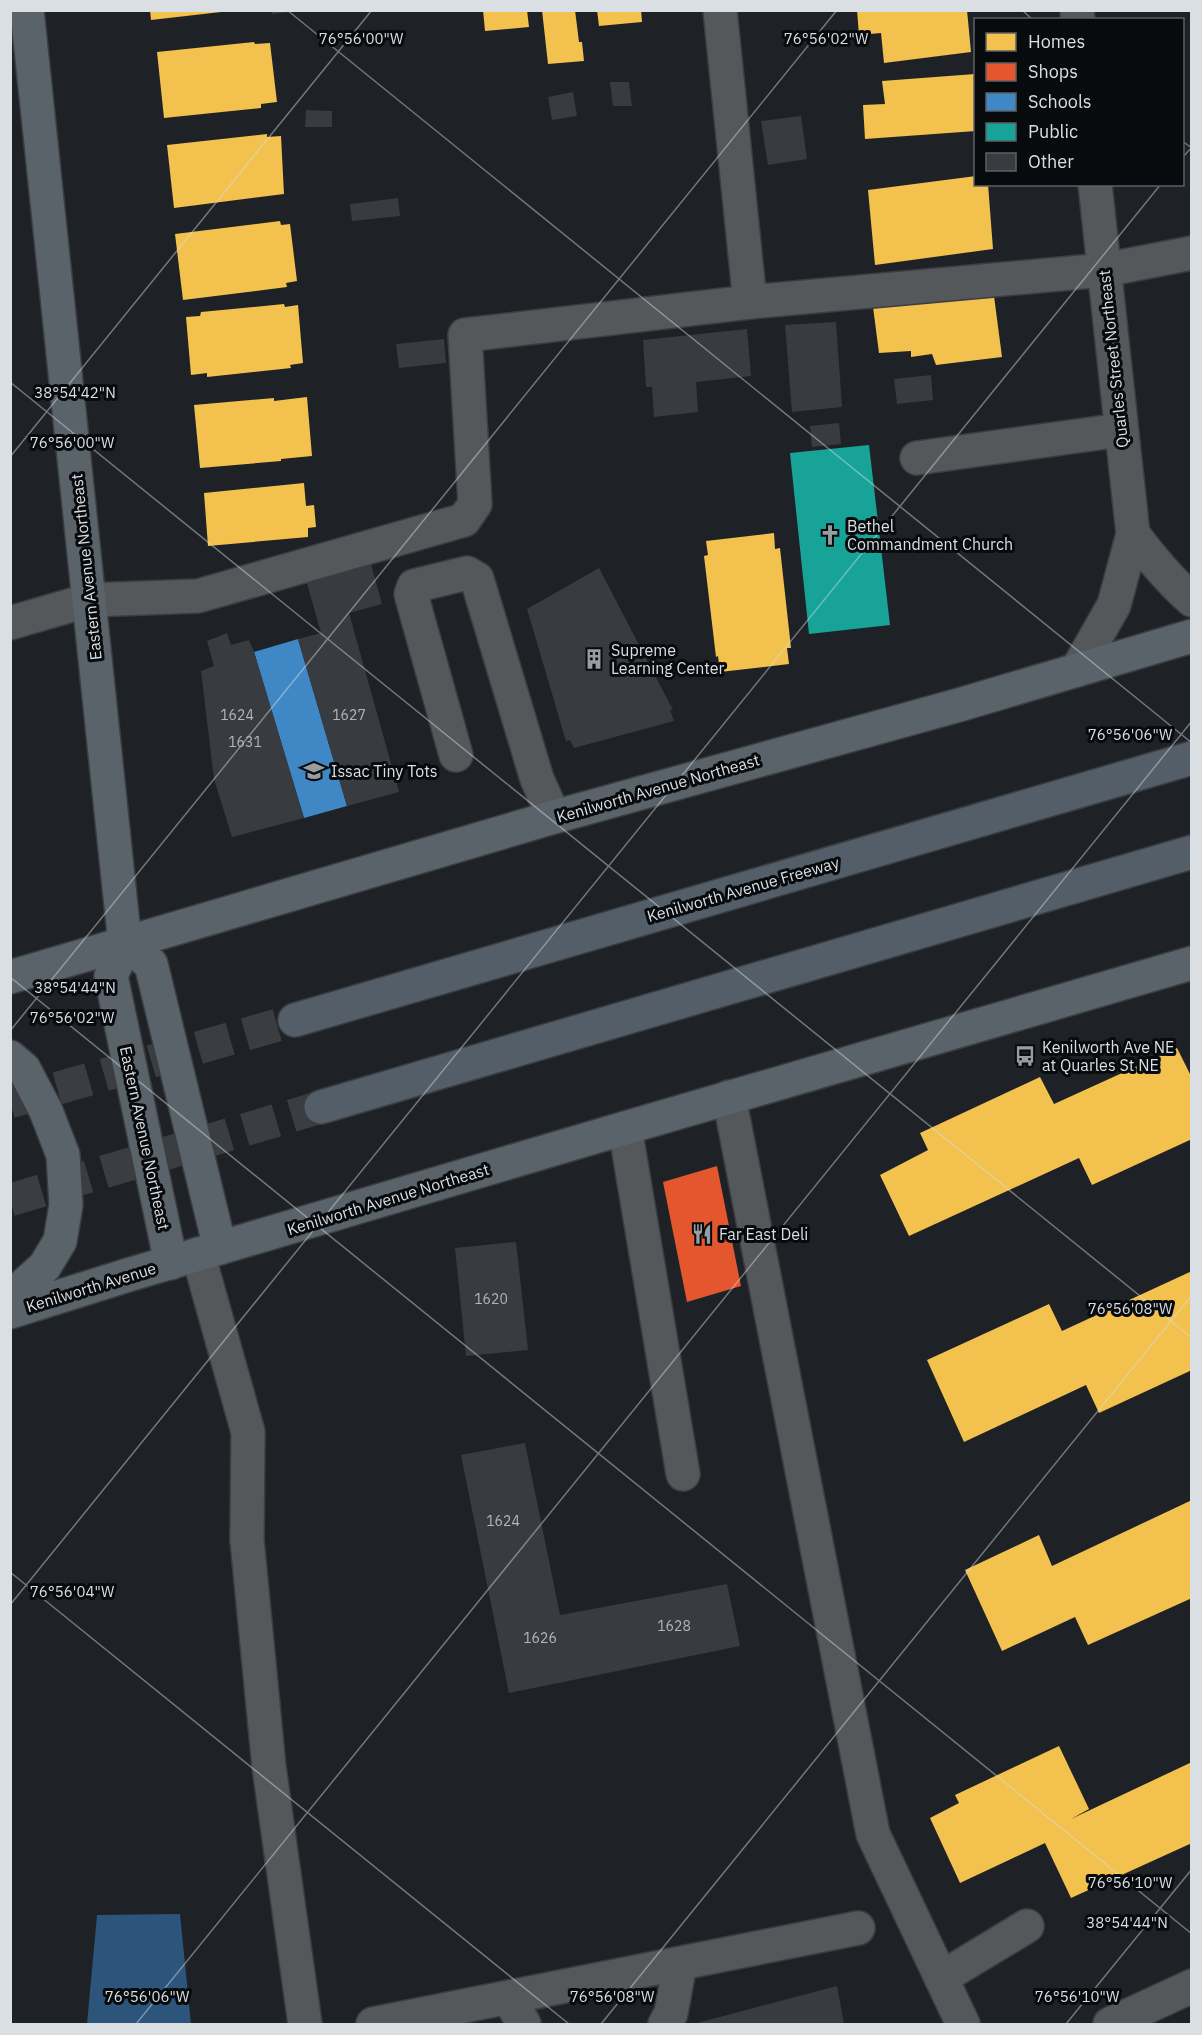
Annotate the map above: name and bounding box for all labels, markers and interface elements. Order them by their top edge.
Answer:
legend [974,18,1184,186]
text: 76°56'00"W [319,29,404,48]
text: 76°56'02"W [784,29,869,48]
text: Homes [1028,30,1085,53]
text: Shops [1028,60,1078,83]
text: Schools [1028,90,1092,113]
text: Public [1028,120,1078,143]
text: Other [1028,150,1074,173]
street label: Quarles Street Northeast [1094,269,1132,449]
text: 38°54'42"N [34,383,116,402]
text: 76°56'00"W [30,433,115,452]
street label: Eastern Avenue Northeast [66,473,106,661]
place label: Bethel Commandment Church [847,516,1013,554]
church icon: Bethel Commandment Church [818,523,842,547]
place label: Supreme Learning Center [611,640,725,678]
building icon: Supreme Learning Center [582,647,606,671]
house number: 1624 [220,706,254,724]
house number: 1627 [332,706,366,724]
text: 76°56'06"W [1088,725,1173,744]
house number: 1631 [228,733,262,751]
street label: Kenilworth Avenue Northeast [554,749,762,827]
school or university icon: Issac Tiny Tots [302,759,326,783]
place label: Issac Tiny Tots [331,761,438,781]
street label: Kenilworth Avenue Freeway [645,852,841,926]
text: 38°54'44"N [34,978,116,997]
text: 76°56'02"W [30,1008,115,1027]
place label: Kenilworth Ave NE at Quarles St NE [1042,1037,1174,1075]
street label: Eastern Avenue Northeast [116,1044,174,1232]
bus stop icon: Kenilworth Ave NE at Quarles St NE [1013,1044,1037,1068]
street label: Kenilworth Avenue Northeast [285,1159,491,1239]
restaurant icon: Far East Deli [690,1222,714,1246]
place label: Far East Deli [719,1224,808,1244]
street label: Kenilworth Avenue [24,1258,159,1316]
house number: 1620 [474,1290,508,1308]
text: 76°56'08"W [1088,1299,1173,1318]
house number: 1624 [486,1512,520,1530]
text: 76°56'04"W [30,1582,115,1601]
house number: 1628 [657,1617,691,1635]
house number: 1626 [523,1629,557,1647]
text: 76°56'10"W [1088,1873,1173,1892]
text: 38°54'44"N [1086,1913,1168,1932]
text: 76°56'06"W [105,1987,190,2006]
text: 76°56'08"W [570,1987,655,2006]
text: 76°56'10"W [1035,1987,1120,2006]

